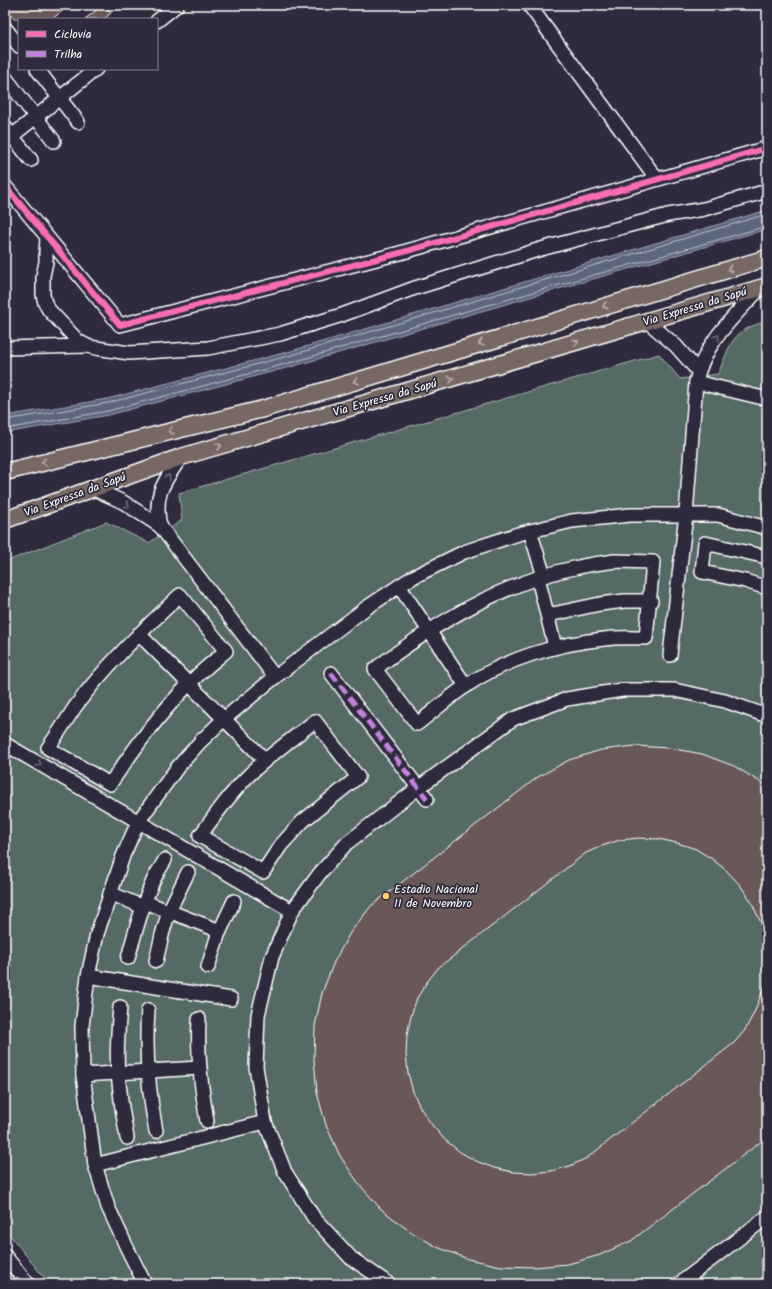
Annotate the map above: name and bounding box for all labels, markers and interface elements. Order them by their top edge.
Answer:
legend [18,18,158,70]
text: Ciclovia [54,25,92,44]
text: Trilha [54,45,83,64]
one-way arrow [726,264,733,273]
street label: Via Expressa da Sapú [641,282,749,332]
one-way arrow [602,301,609,310]
one-way arrow [712,334,719,341]
one-way arrow [477,338,484,347]
one-way arrow [572,338,579,347]
street label: Via Expressa da Sapú [331,374,440,422]
one-way arrow [448,375,455,384]
one-way arrow [353,376,360,385]
one-way arrow [168,427,174,435]
one-way arrow [216,443,222,451]
one-way arrow [41,458,48,466]
street label: Via Expressa da Sapú [21,468,129,522]
one-way arrow [163,474,171,481]
one-way arrow [123,501,130,508]
one-way arrow [35,759,42,766]
place label: Estadio Nacional 11 de Novembro [394,880,478,913]
marker: Estadio Nacional 11 de Novembro [381,891,391,901]

